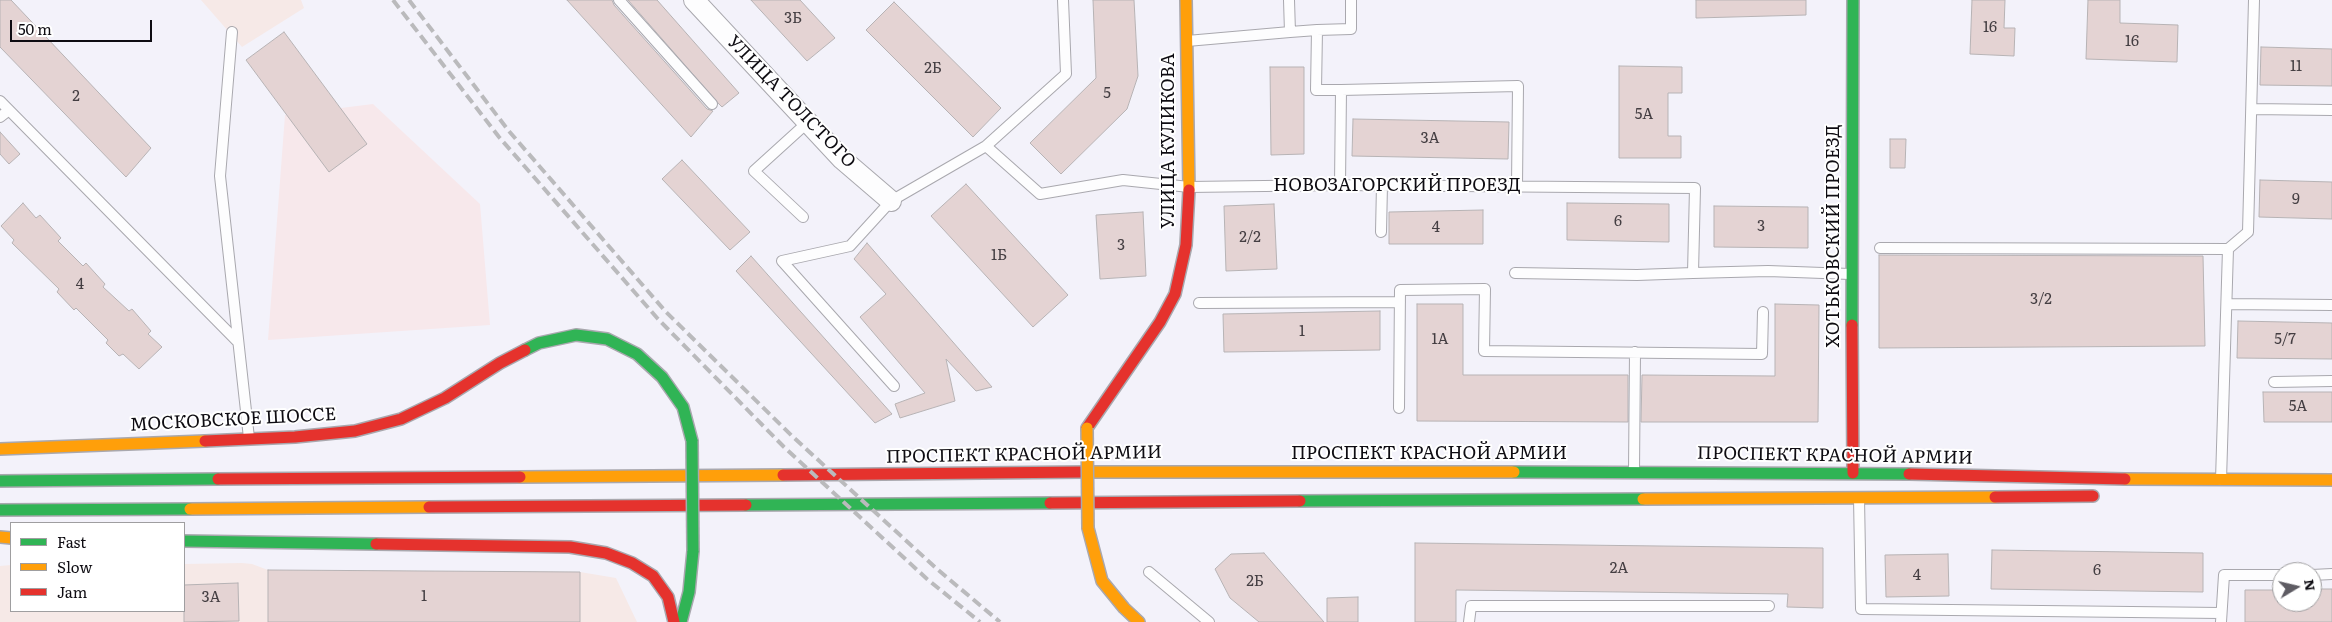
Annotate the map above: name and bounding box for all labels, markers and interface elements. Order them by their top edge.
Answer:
scale bar [12,10,155,42]
house number: 3Б [784,10,802,28]
text: 50 m [18,17,52,40]
house number: 16 [1983,19,1997,37]
street label: УЛИЦА ТОЛСТОГО [722,31,860,173]
house number: 16 [2125,33,2139,51]
street label: УЛИЦА КУЛИКОВА [1158,53,1180,229]
house number: 11 [2290,58,2302,76]
house number: 2Б [924,60,942,78]
house number: 5 [1103,85,1111,103]
house number: 2 [72,88,80,106]
house number: 5А [1635,106,1653,124]
street label: ХОТЬКОВСКИЙ ПРОЕЗД [1823,124,1845,348]
house number: 3А [1420,130,1440,148]
street label: НОВОЗАГОРСКИЙ ПРОЕЗД [1273,175,1521,197]
house number: 9 [2292,191,2300,209]
house number: 6 [1614,213,1622,231]
house number: 3 [1757,218,1765,236]
house number: 4 [1432,219,1440,237]
house number: 2/2 [1239,229,1261,247]
house number: 3 [1117,237,1125,255]
house number: 1Б [991,247,1007,265]
house number: 4 [76,276,84,294]
house number: 3/2 [2030,291,2052,309]
house number: 1 [1299,323,1305,341]
house number: 1А [1431,331,1449,349]
house number: 5/7 [2274,331,2296,349]
house number: 5А [2289,398,2307,416]
street label: МОСКОВСКОЕ ШОССЕ [129,404,337,436]
street label: ПРОСПЕКТ КРАСНОЙ АРМИИ [886,442,1162,468]
street label: ПРОСПЕКТ КРАСНОЙ АРМИИ [1291,443,1567,465]
street label: ПРОСПЕКТ КРАСНОЙ АРМИИ [1697,443,1973,469]
legend [10,522,185,612]
text: Fast [57,530,86,553]
text: Slow [57,555,92,578]
house number: 2А [1610,560,1628,578]
house number: 6 [2093,562,2101,580]
north arrow [2272,562,2322,612]
house number: 4 [1913,567,1921,585]
house number: 2Б [1246,573,1264,591]
text: N [2300,577,2322,592]
text: Jam [57,580,87,603]
house number: 1 [421,588,427,606]
house number: 3А [201,589,221,607]

